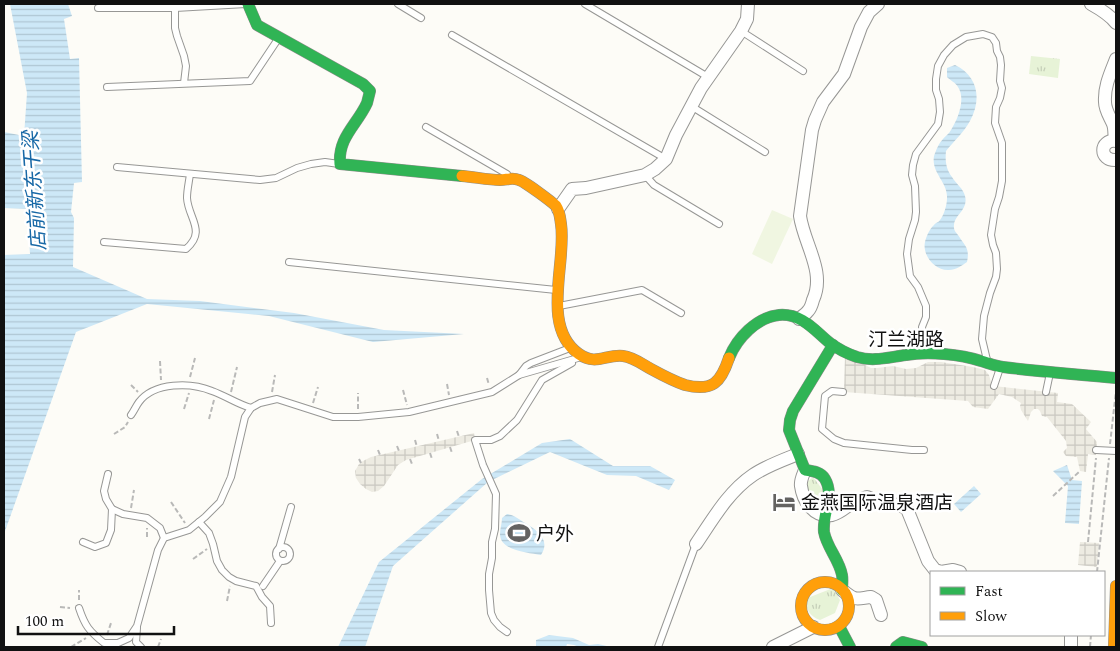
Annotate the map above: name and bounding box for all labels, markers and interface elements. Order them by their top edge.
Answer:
water label: 店前新东干梁 [16,128,54,252]
street label: 汀兰湖路 [868,326,944,355]
hotel icon: 金燕国际温泉酒店 [771,489,797,515]
place label: 金燕国际温泉酒店 [801,489,953,518]
sports icon: 户外 [506,520,532,546]
place label: 户外 [536,520,574,549]
legend [930,571,1105,636]
text: Fast [975,580,1003,603]
scale bar [18,604,174,636]
text: Slow [975,605,1007,628]
text: 100 m [25,610,64,633]

